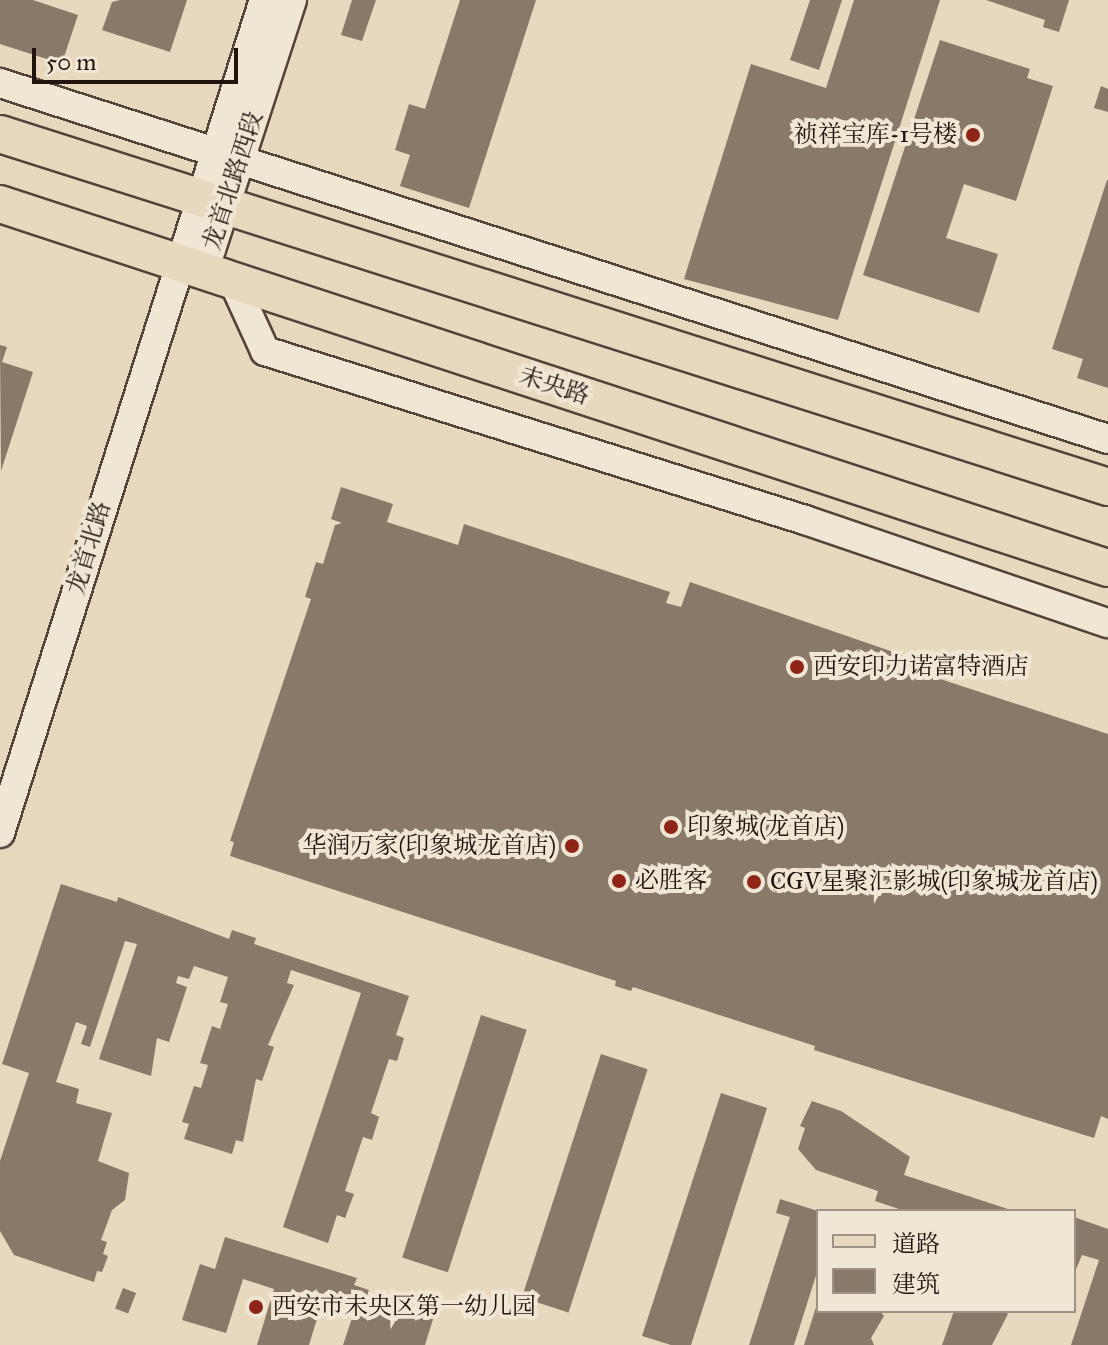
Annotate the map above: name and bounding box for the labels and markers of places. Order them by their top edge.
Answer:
place label: 祯祥宝库-1号楼 [794,121,957,149]
marker: 祯祥宝库-1号楼 [964,126,982,144]
place label: 西安印力诺富特酒店 [813,653,1029,681]
marker: 西安印力诺富特酒店 [788,658,806,676]
place label: 印象城(龙首店) [687,813,844,841]
marker: 印象城(龙首店) [662,818,680,836]
place label: 华润万家(印象城龙首店) [303,832,556,860]
marker: 华润万家(印象城龙首店) [563,837,581,855]
place label: 必胜客 [635,867,707,895]
place label: CGV星聚汇影城(印象城龙首店) [770,868,1098,896]
marker: 必胜客 [610,872,628,890]
marker: CGV星聚汇影城(印象城龙首店) [745,873,763,891]
place label: 西安市未央区第一幼儿园 [272,1293,536,1321]
marker: 西安市未央区第一幼儿园 [247,1298,265,1316]

